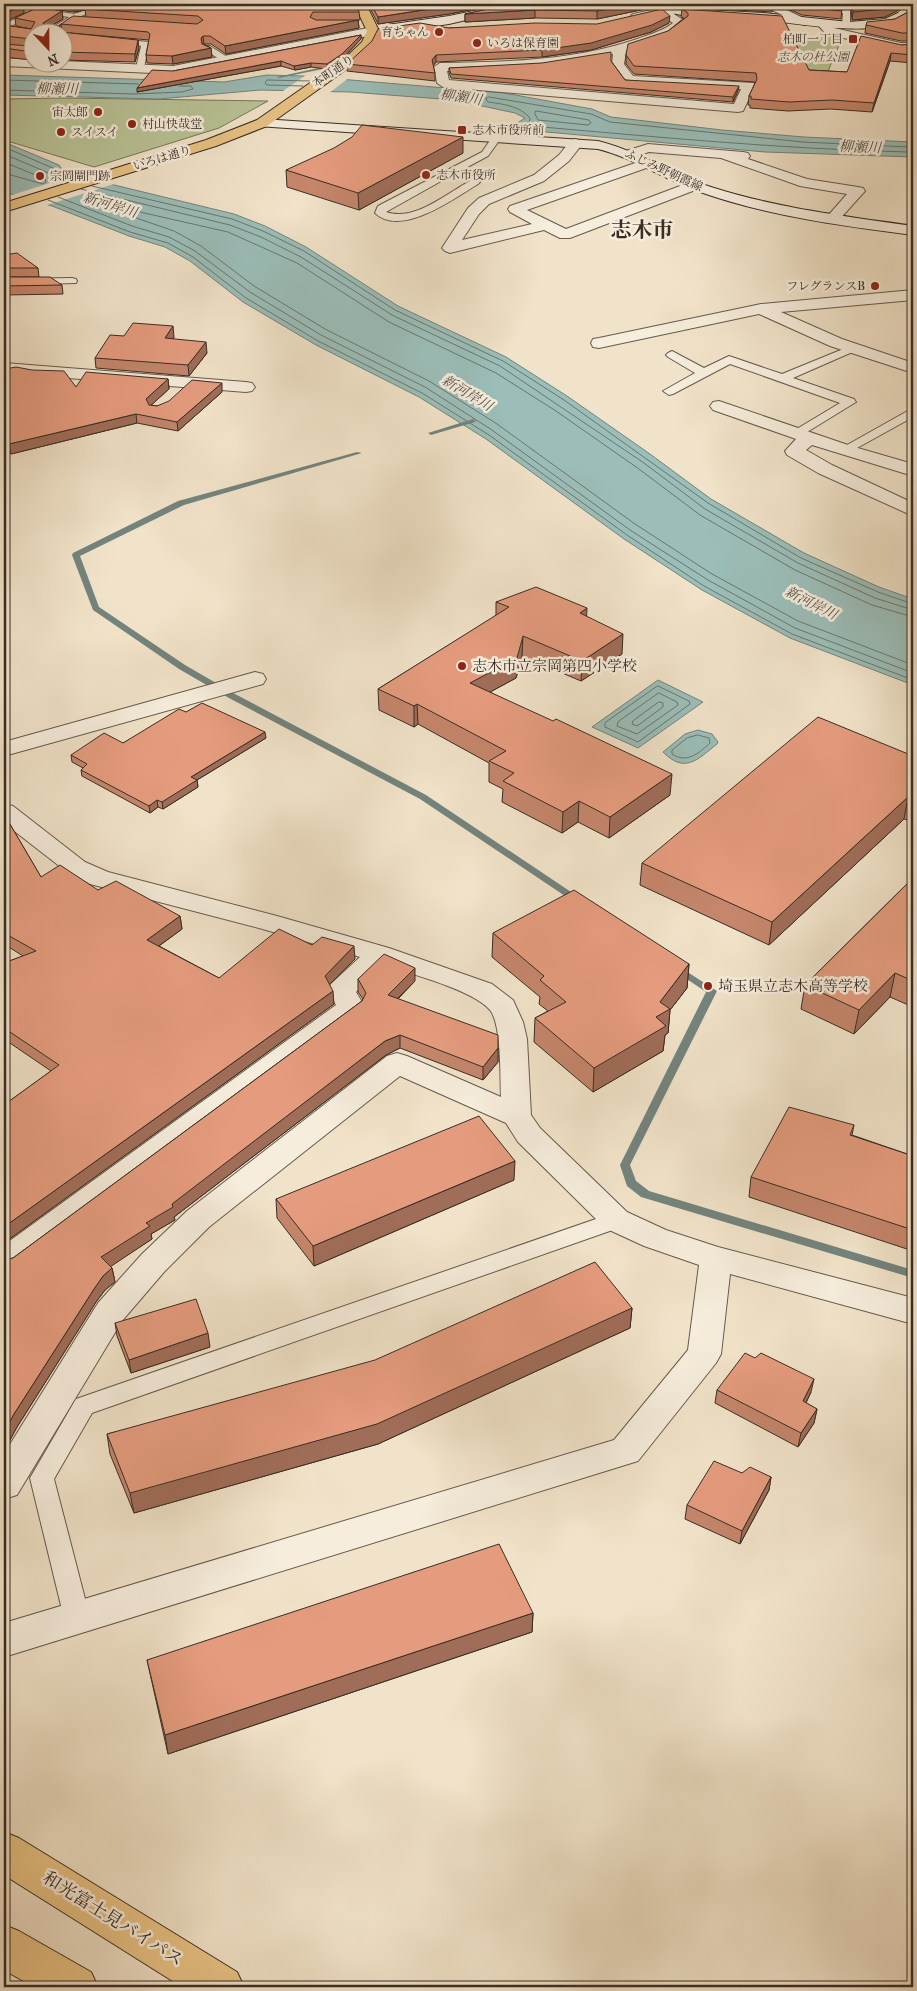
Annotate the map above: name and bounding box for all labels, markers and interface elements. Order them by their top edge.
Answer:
north arrow [22,22,72,72]
place label: 育ちゃん [381,25,429,39]
marker: 育ちゃん [433,26,445,38]
place label: 柏町一丁目 [783,32,843,46]
marker: 柏町一丁目 [847,33,859,45]
place label: いろは保育園 [487,36,559,50]
marker: いろは保育園 [471,37,483,49]
text: N [44,50,61,70]
park label: 志木の杜公園 [777,50,851,64]
street label: 本町通り [309,51,357,91]
water label: 柳瀬川 [36,80,80,98]
water label: 柳瀬川 [439,85,485,109]
place label: 宙太郎 [52,105,88,119]
marker: 宙太郎 [92,106,104,118]
place label: 村山快哉堂 [142,117,202,131]
marker: 村山快哉堂 [126,118,138,130]
place label: 志木市役所前 [472,123,544,137]
marker: 志木市役所前 [456,124,468,136]
place label: スイスイ [71,125,118,139]
marker: スイスイ [55,126,67,138]
water label: 柳瀬川 [839,137,883,157]
street label: いろは通り [131,143,193,173]
street label: ふじみ野朝霞線 [623,146,705,194]
place label: 志木市役所 [436,168,496,182]
place label: 宗岡閘門跡 [50,169,110,183]
marker: 志木市役所 [420,169,432,181]
marker: 宗岡閘門跡 [34,170,46,182]
water label: 新河岸川 [81,189,141,222]
district label: 志木市 [611,218,674,242]
place label: フレグランスB [786,279,865,293]
marker: フレグランスB [869,280,881,292]
water label: 新河岸川 [439,371,497,416]
water label: 新河岸川 [782,583,842,624]
place label: 志木市立宗岡第四小学校 [472,657,637,675]
marker: 志木市立宗岡第四小学校 [456,660,468,672]
place label: 埼玉県立志木高等学校 [718,977,868,995]
marker: 埼玉県立志木高等学校 [702,980,714,992]
street label: 和光富士見バイパス [39,1867,187,1971]

